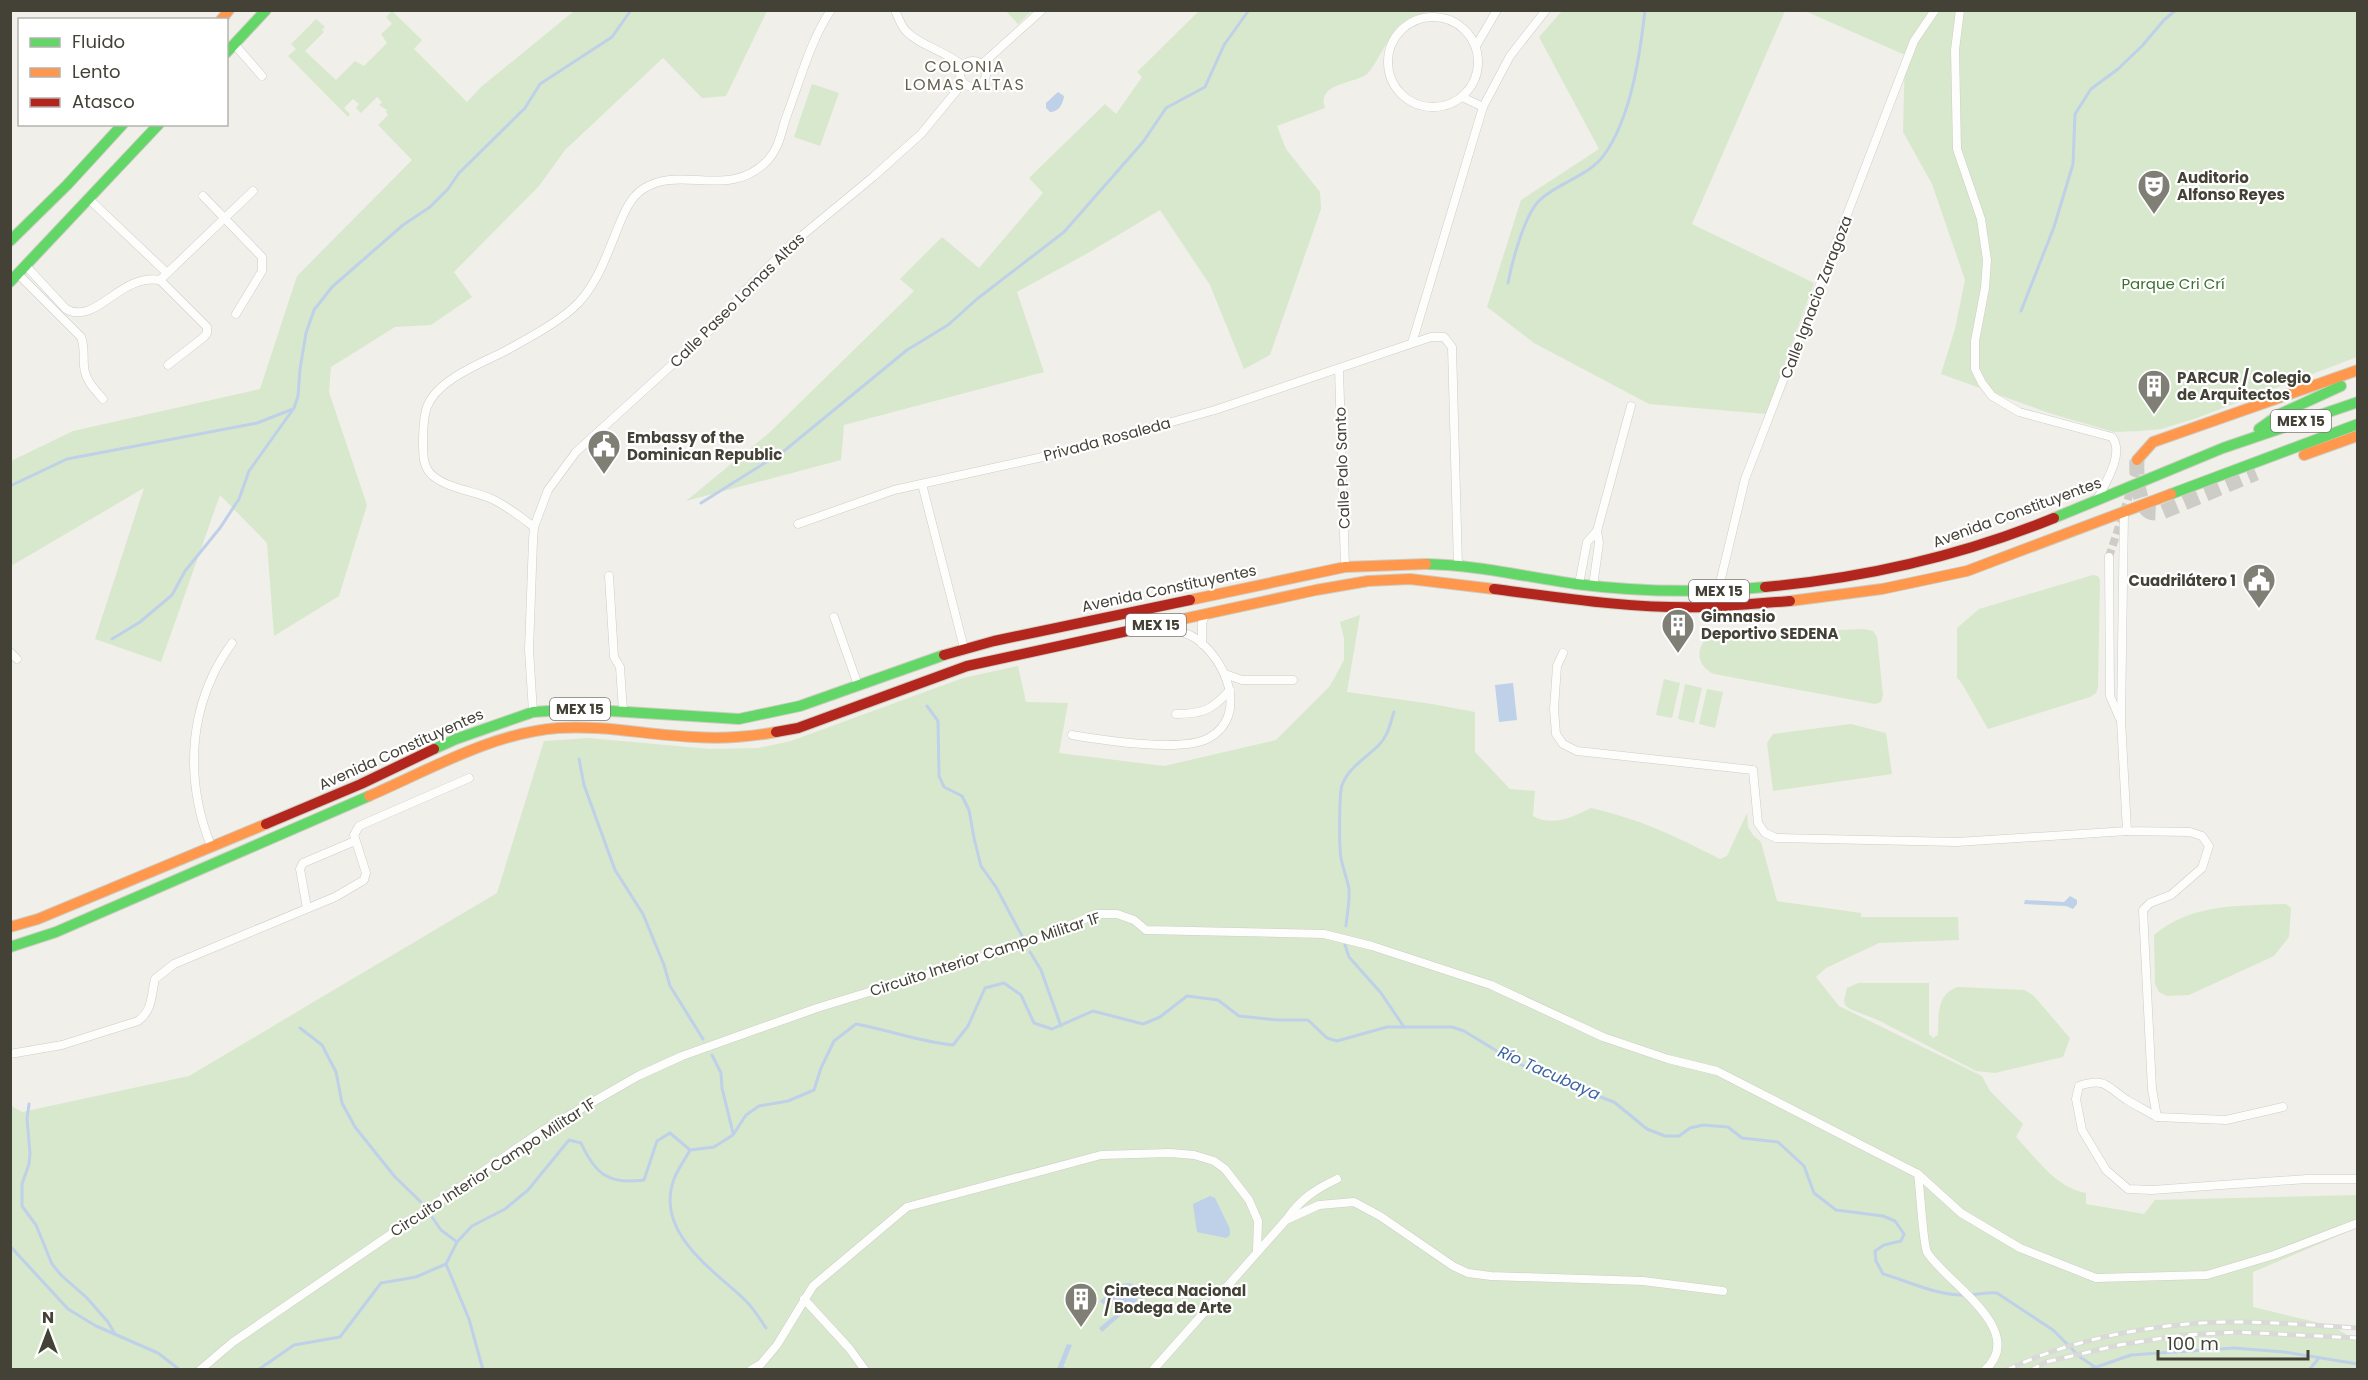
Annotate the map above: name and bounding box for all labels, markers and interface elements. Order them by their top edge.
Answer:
legend [18,18,228,126]
text: Fluido [72,29,125,54]
district label: COLONIA LOMAS ALTAS [905,55,1025,96]
text: Lento [72,59,121,84]
text: Atasco [72,89,135,114]
place label: Auditorio Alfonso Reyes [2177,167,2285,205]
theatre icon: Auditorio Alfonso Reyes [2136,168,2172,215]
street label: Calle Ignacio Zaragoza [1775,212,1857,382]
street label: Calle Paseo Lomas Altas [665,228,809,372]
park label: Parque Cri Crí [2121,273,2225,294]
place label: PARCUR / Colegio de Arquitectos [2177,367,2311,405]
building icon: PARCUR / Colegio de Arquitectos [2136,368,2172,415]
street label: Calle Palo Santo [1329,407,1355,529]
road number: MEX 15 [2271,410,2331,432]
street label: Privada Rosaleda [1041,412,1173,466]
place label: Embassy of the Dominican Republic [627,427,782,465]
public building icon: Embassy of the Dominican Republic [586,428,622,475]
street label: Avenida Constituyentes [1930,472,2104,552]
street label: Avenida Constituyentes [1080,559,1258,617]
public building icon: Cuadrilátero 1 [2241,562,2277,609]
place label: Cuadrilátero 1 [2129,570,2236,591]
road number: MEX 15 [1689,580,1749,602]
place label: Gimnasio Deportivo SEDENA [1701,606,1839,644]
building icon: Gimnasio Deportivo SEDENA [1660,607,1696,654]
road number: MEX 15 [1126,614,1186,636]
road number: MEX 15 [550,698,610,720]
street label: Avenida Constituyentes [315,703,487,795]
street label: Circuito Interior Campo Militar 1F [867,907,1103,1001]
water label: Río Tacubaya [1494,1040,1604,1106]
street label: Circuito Interior Campo Militar 1F [386,1092,600,1242]
place label: Cineteca Nacional / Bodega de Arte [1104,1280,1246,1318]
building icon: Cineteca Nacional / Bodega de Arte [1063,1281,1099,1328]
north arrow [18,1302,78,1362]
text: N [42,1306,54,1329]
scale bar [2158,1323,2308,1361]
text: 100 m [2167,1331,2219,1356]

